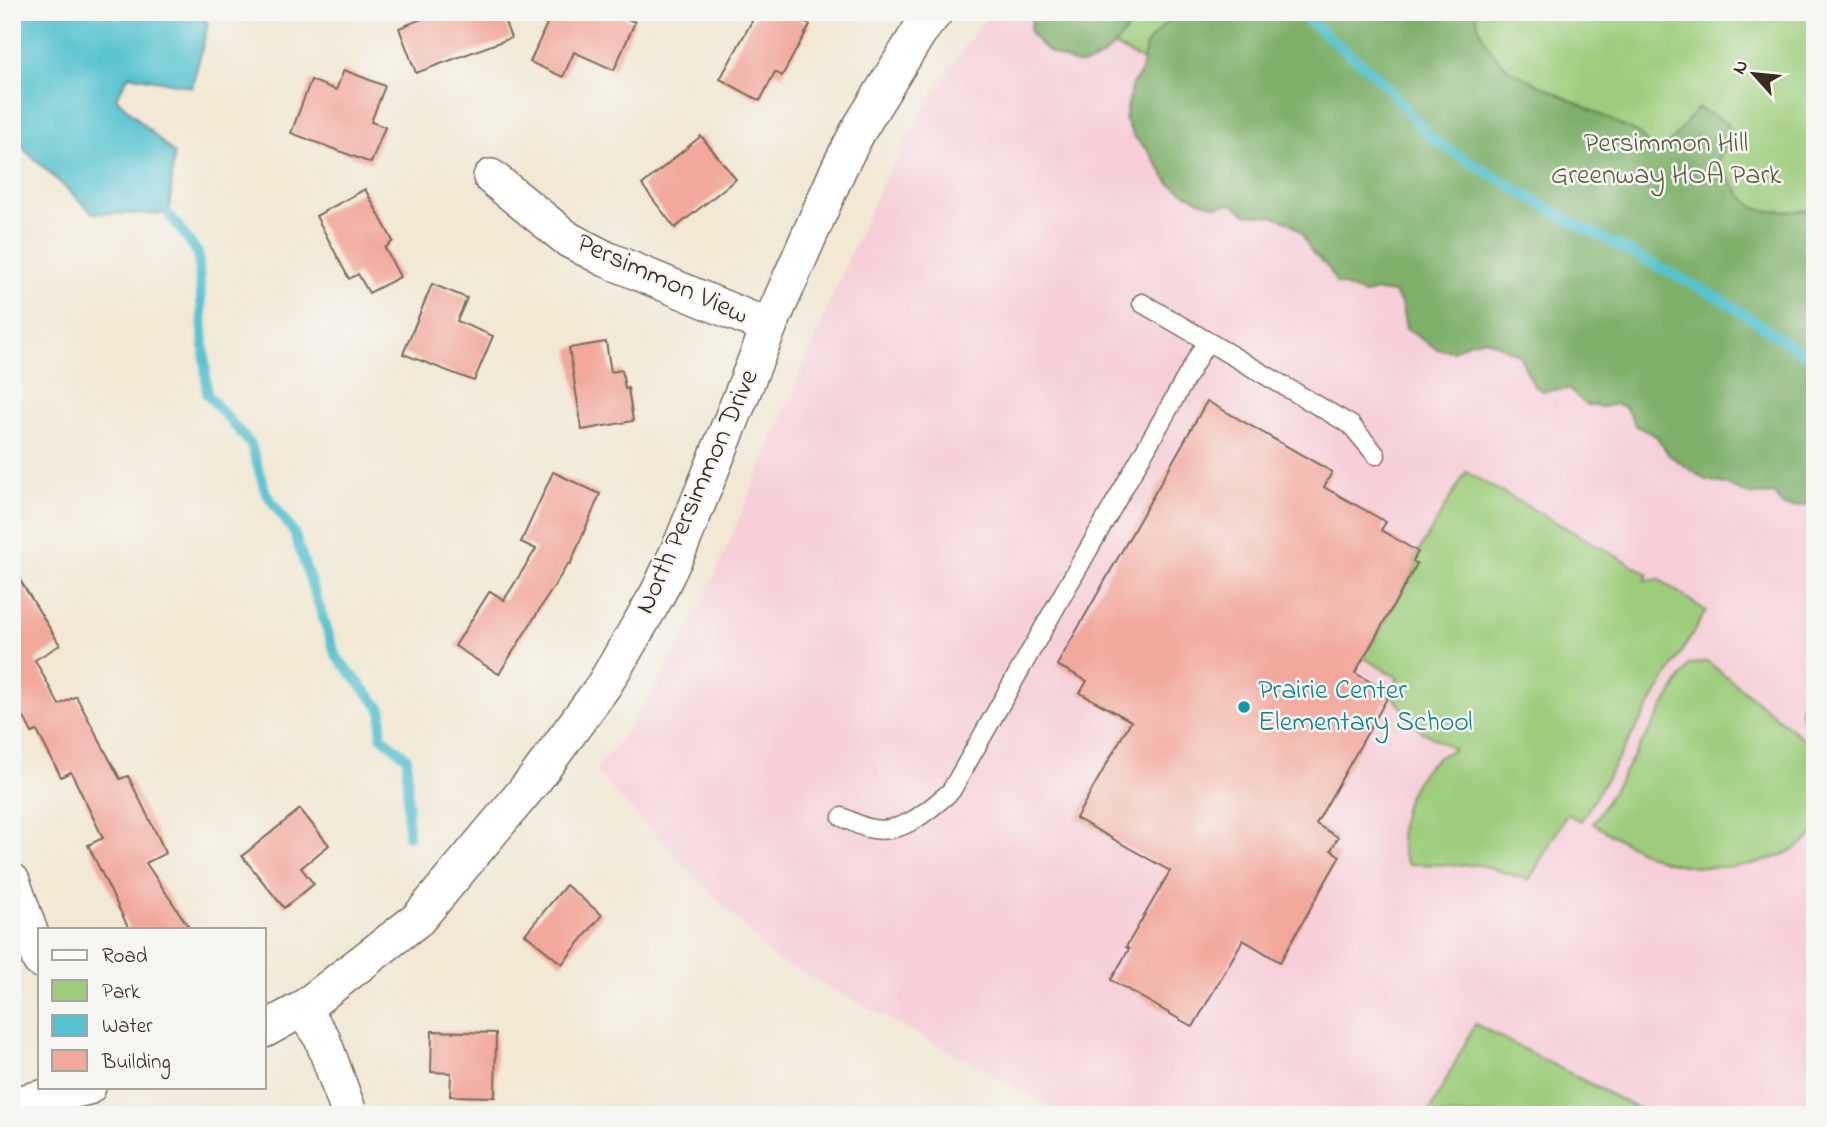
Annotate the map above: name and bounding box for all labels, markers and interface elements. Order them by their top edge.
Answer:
north arrow [1718,38,1788,108]
text: N [1726,55,1756,79]
park label: Persimmon Hill Greenway HOA Park [1551,124,1782,197]
street label: Persimmon View [569,224,755,336]
street label: North Persimmon Drive [626,363,771,621]
place label: Prairie Center Elementary School [1258,671,1473,744]
marker: Prairie Center Elementary School [1236,699,1252,715]
legend [38,928,266,1088]
text: Road [102,942,148,972]
text: Park [102,978,141,1008]
text: Water [102,1012,153,1042]
text: Building [101,1048,171,1080]

